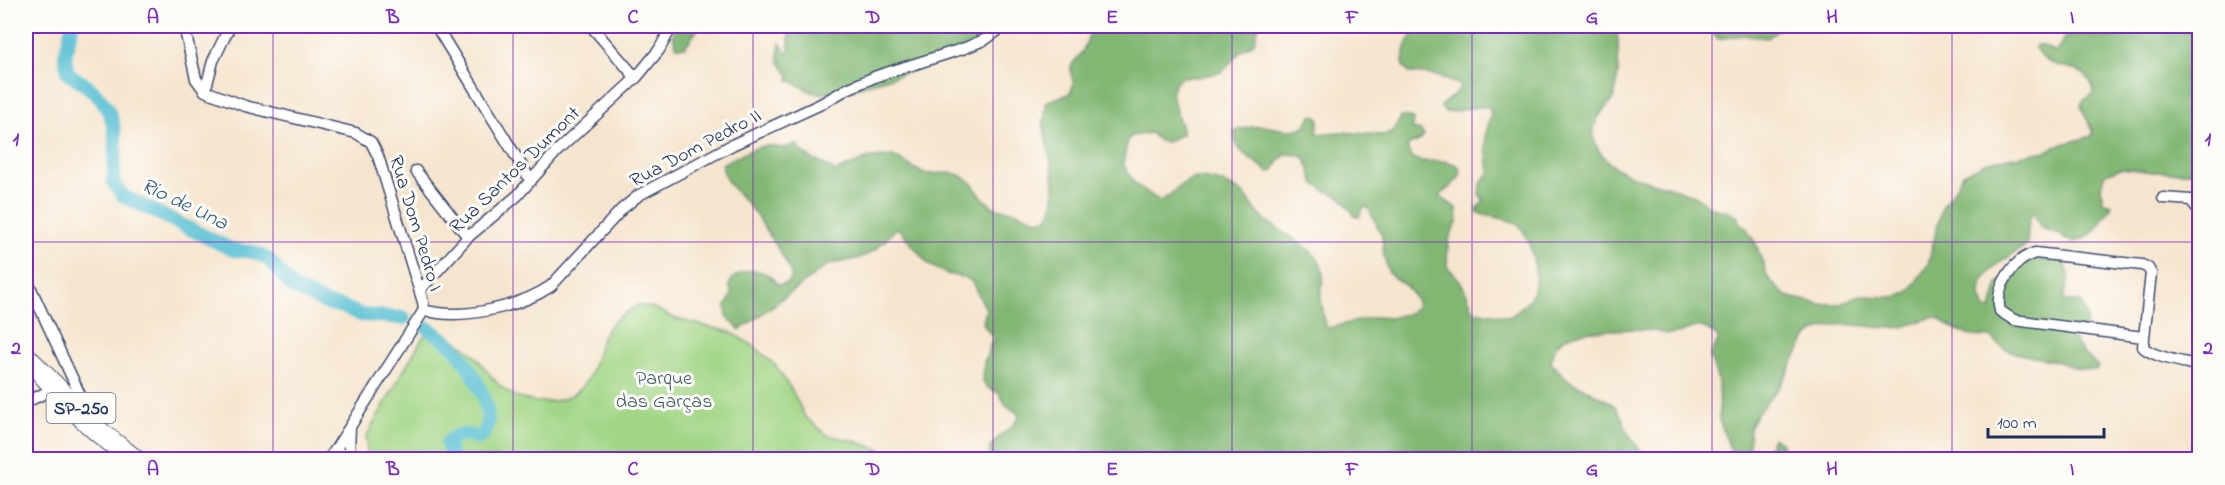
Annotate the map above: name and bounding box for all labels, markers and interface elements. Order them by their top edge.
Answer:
text: A [147,4,159,33]
text: B [385,4,400,33]
text: C [628,4,639,33]
text: D [865,4,880,33]
text: E [1106,4,1118,33]
text: F [1345,4,1359,33]
text: G [1586,4,1599,33]
text: H [1826,4,1838,33]
text: I [2070,4,2075,33]
street label: Rua Santos Dumont [444,100,588,241]
street label: Rua Dom Pedro II [625,102,767,196]
text: 1 [13,126,20,155]
text: 1 [2205,126,2212,155]
street label: Rua Dom Pedro I [380,152,449,295]
water label: Rio de Una [136,171,233,239]
text: 2 [10,335,21,364]
text: 2 [2202,335,2213,364]
park label: Parque das Garças [616,365,712,417]
road number: SP-250 [46,393,116,423]
scale bar [1988,401,2104,439]
text: 100 m [1997,411,2037,437]
text: A [147,456,159,485]
text: B [385,456,400,485]
text: C [628,456,639,485]
text: D [865,456,880,485]
text: E [1106,456,1118,485]
text: F [1345,456,1359,485]
text: G [1586,456,1599,485]
text: H [1826,456,1838,485]
text: I [2070,456,2075,485]

